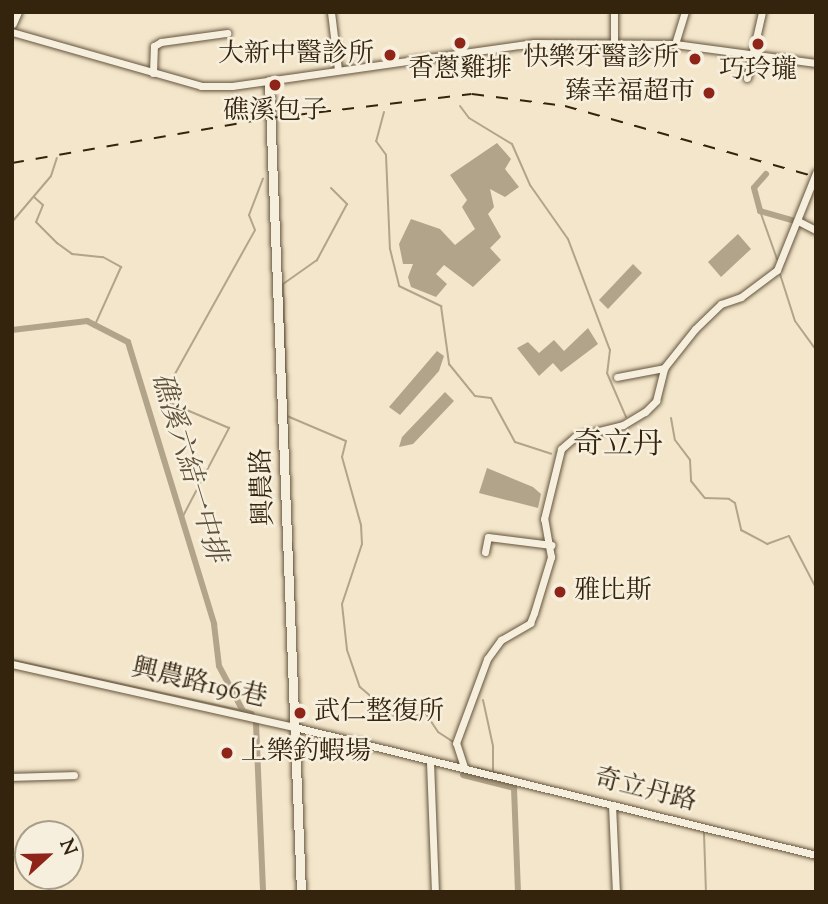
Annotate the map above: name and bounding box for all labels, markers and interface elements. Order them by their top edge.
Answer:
marker: 香蔥雞排 [452,35,468,51]
marker: 巧玲瓏 [750,36,766,52]
place label: 大新中醫診所 [218,39,374,71]
place label: 快樂牙醫診所 [523,43,679,75]
marker: 大新中醫診所 [380,45,400,65]
marker: 快樂牙醫診所 [685,49,705,69]
place label: 香蔥雞排 [408,54,512,86]
place label: 巧玲瓏 [719,55,797,87]
marker: 礁溪包子 [267,77,283,93]
place label: 臻幸福超市 [565,77,695,109]
marker: 臻幸福超市 [701,85,717,101]
place label: 礁溪包子 [223,96,327,128]
water label: 礁溪六結一中排 [143,369,233,567]
district label: 奇立丹 [573,428,663,464]
street label: 興農路 [247,447,281,527]
place label: 雅比斯 [574,576,652,608]
marker: 雅比斯 [552,584,568,600]
street label: 興農路196巷 [128,653,270,715]
place label: 武仁整復所 [314,697,444,729]
marker: 武仁整復所 [292,705,308,721]
place label: 上樂釣蝦場 [241,737,371,769]
marker: 上樂釣蝦場 [219,745,235,761]
street label: 奇立丹路 [591,763,699,819]
north arrow [14,820,84,890]
text: N [52,836,82,860]

